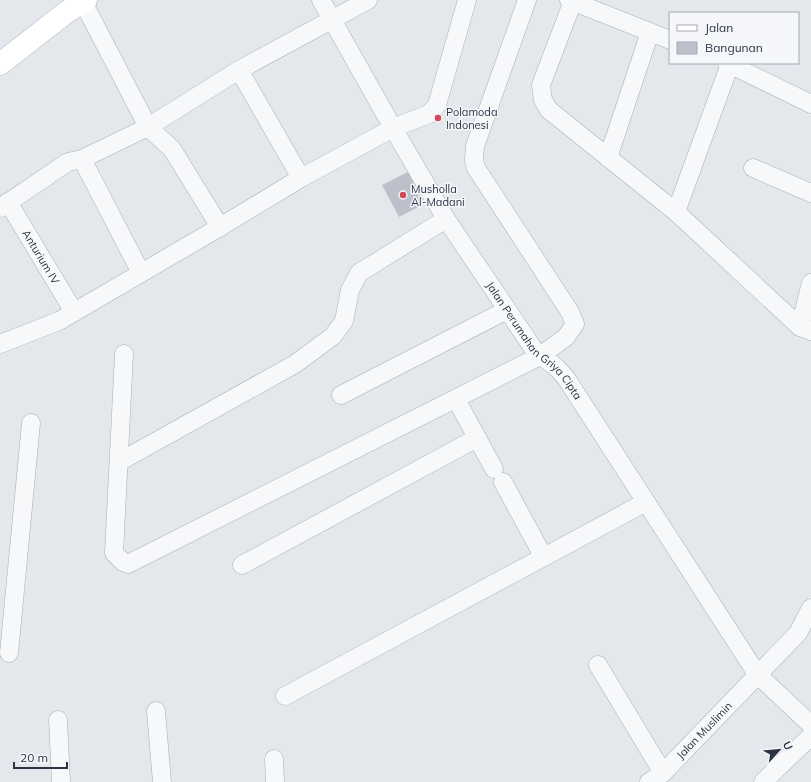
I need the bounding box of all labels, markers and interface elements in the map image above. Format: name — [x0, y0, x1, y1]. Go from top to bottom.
legend — [669, 12, 799, 64]
text: Jalan — [705, 20, 733, 35]
text: Bangunan — [705, 40, 763, 55]
place label: Polamoda Indonesi — [446, 105, 498, 132]
marker: Polamoda Indonesi — [433, 113, 443, 123]
place label: Musholla Al-Madani — [411, 182, 465, 209]
marker: Musholla Al-Madani — [398, 190, 408, 200]
street label: Anturium IV — [19, 227, 63, 287]
street label: Jalan Perumahan Griya Cipta — [483, 279, 585, 402]
street label: Jalan Muslimin — [673, 699, 735, 762]
north arrow — [759, 730, 799, 770]
text: U — [780, 739, 796, 752]
scale bar — [14, 744, 67, 770]
text: 20 m — [20, 750, 48, 765]

